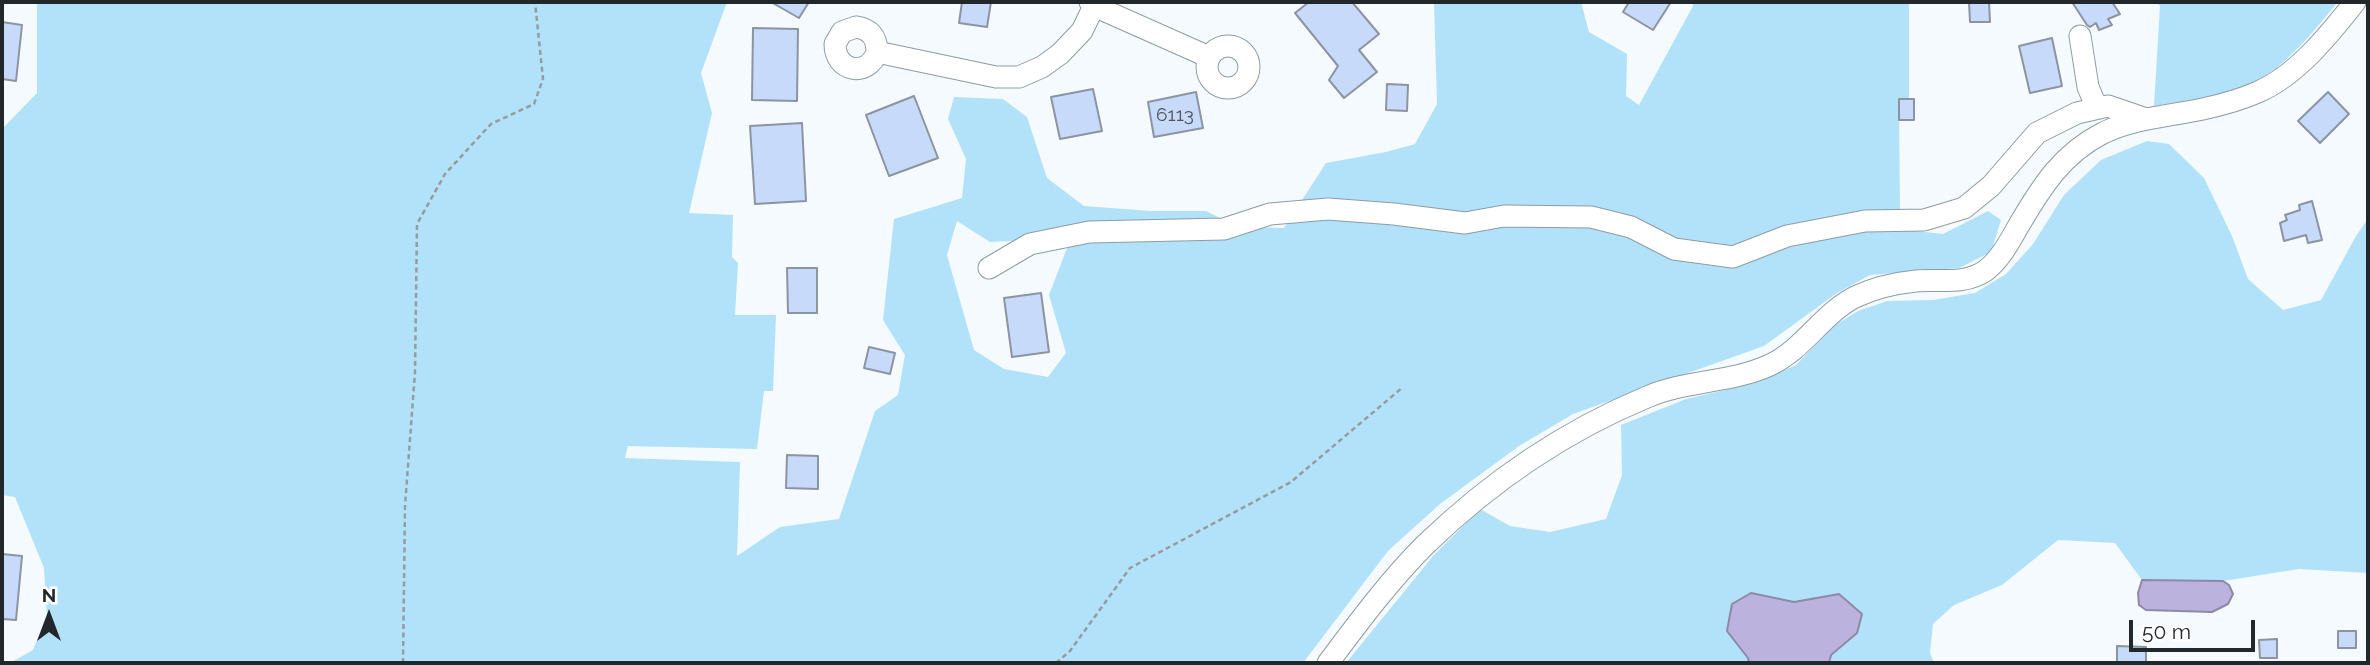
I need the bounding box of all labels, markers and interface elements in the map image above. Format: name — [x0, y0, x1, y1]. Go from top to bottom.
house number: 6113 — [1156, 104, 1194, 126]
north arrow — [14, 581, 84, 651]
text: N — [42, 584, 56, 606]
scale bar — [2132, 606, 2258, 650]
text: 50 m — [2142, 619, 2191, 644]

